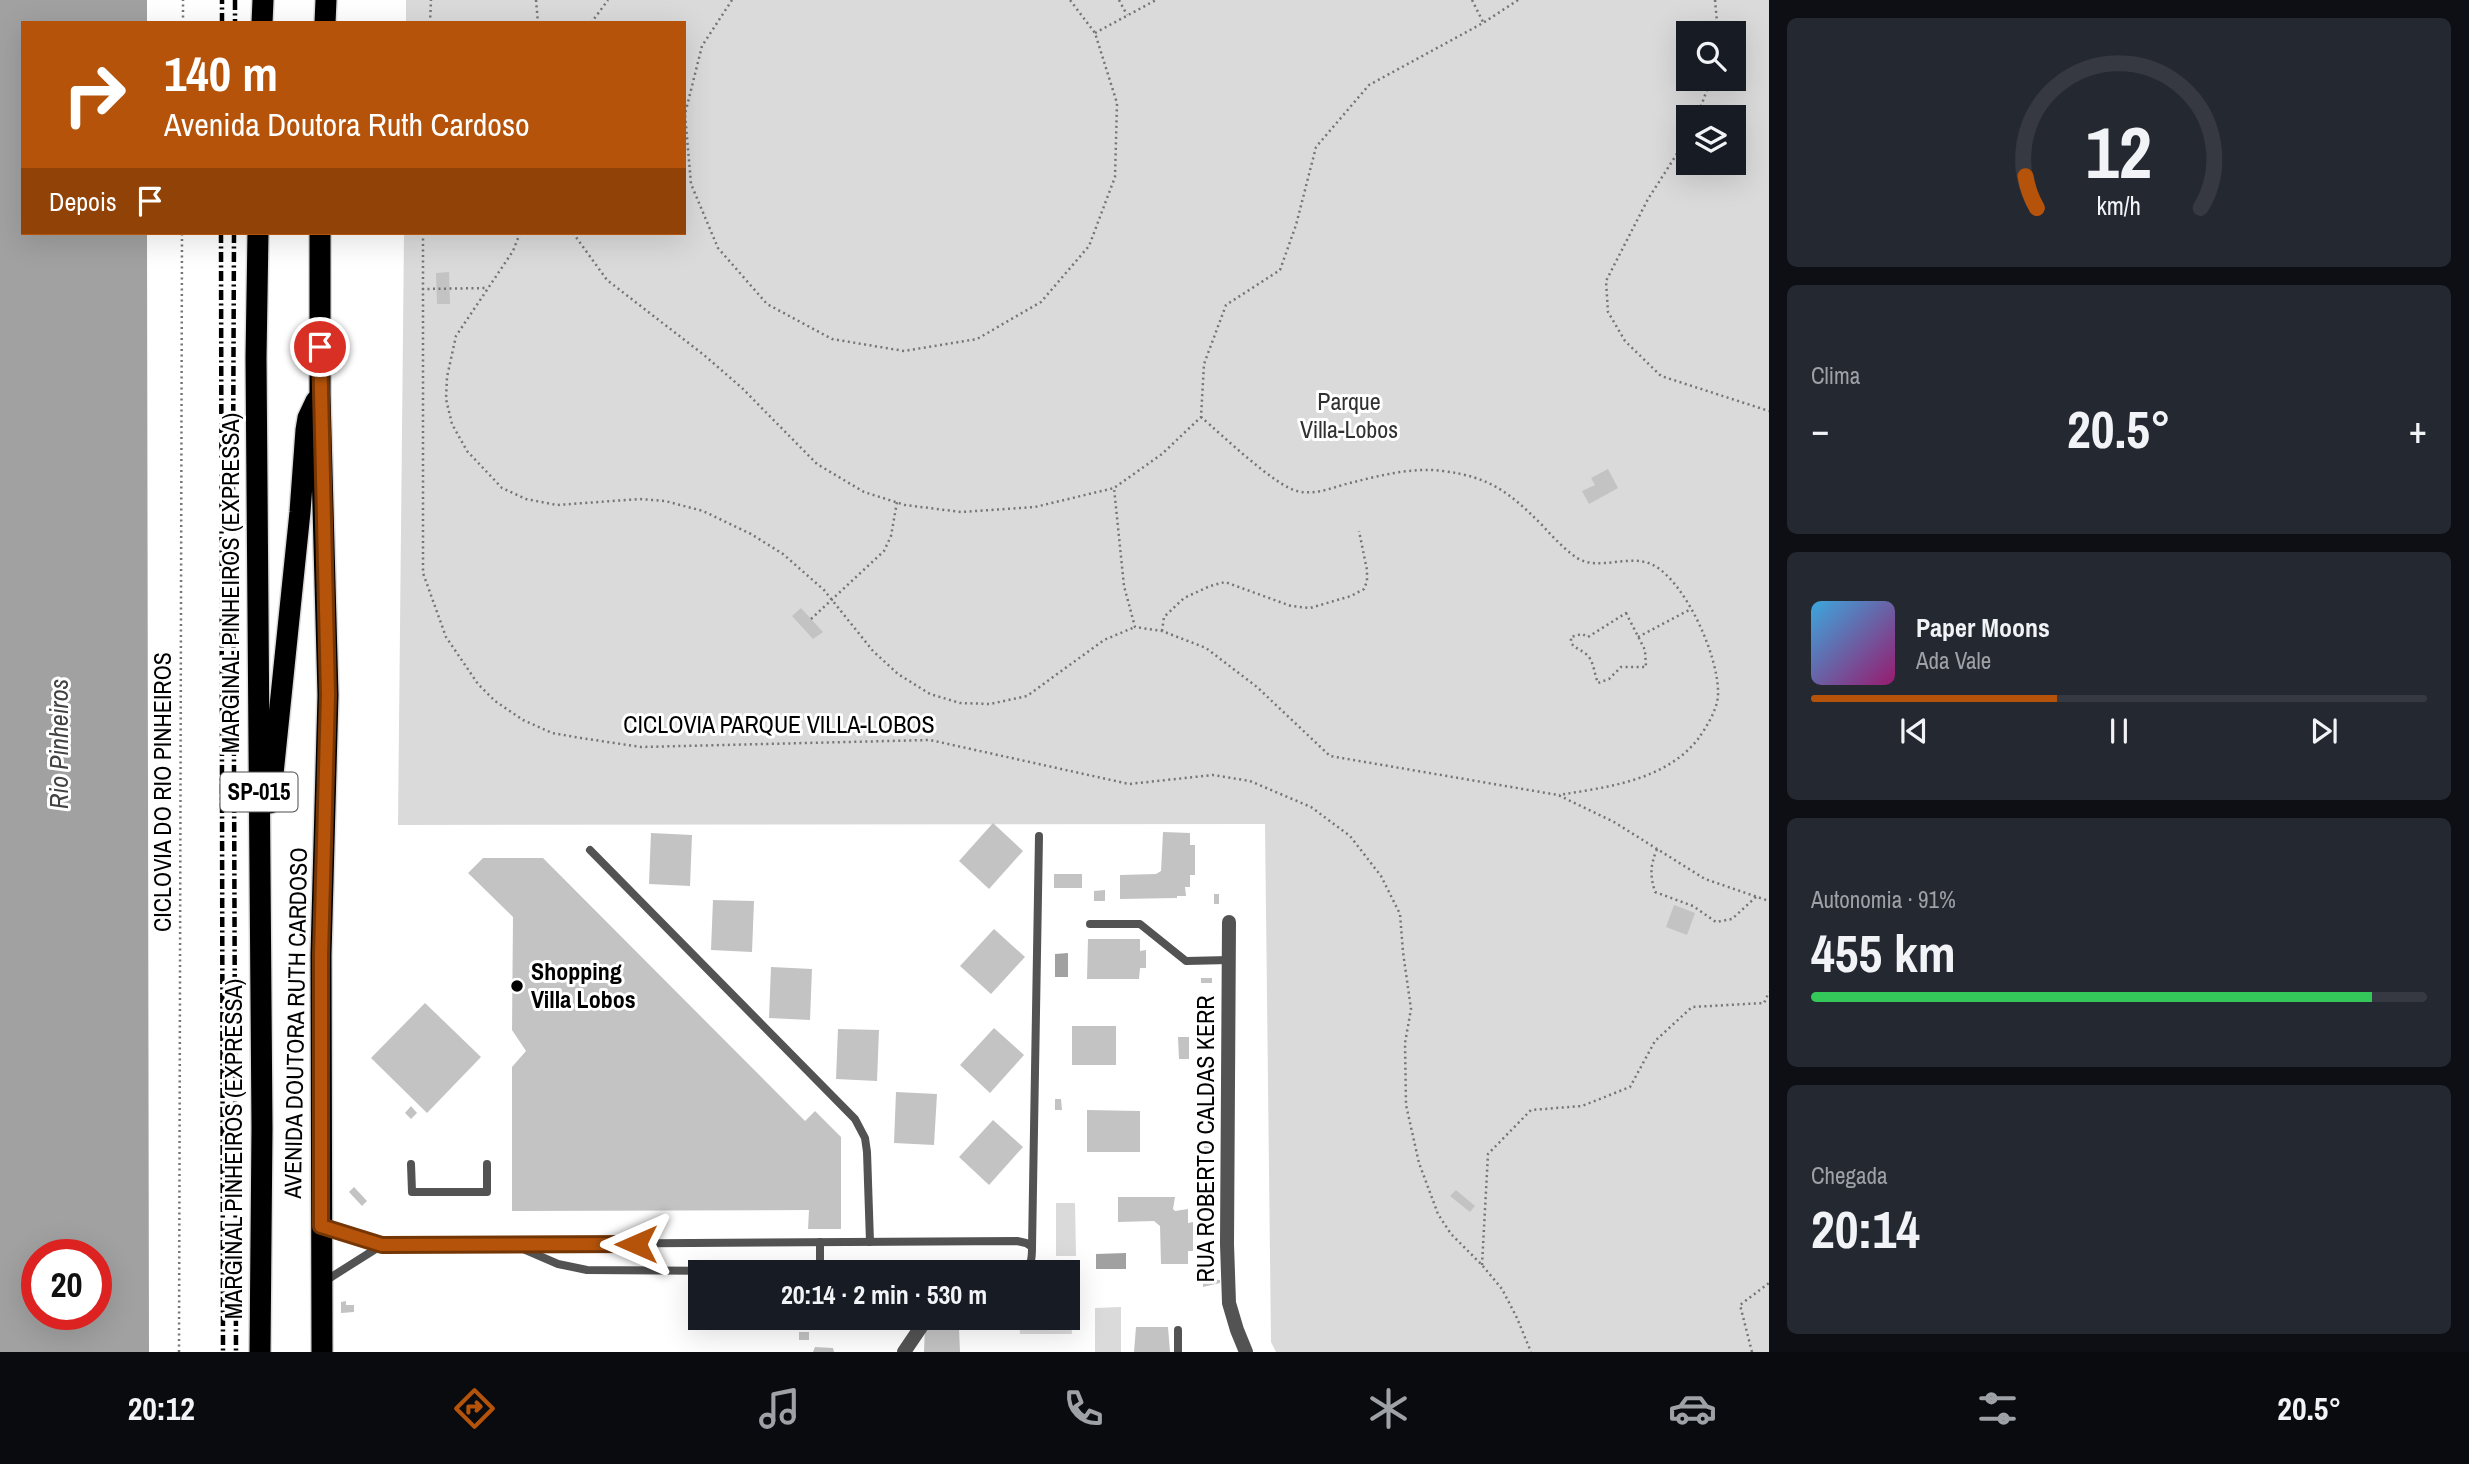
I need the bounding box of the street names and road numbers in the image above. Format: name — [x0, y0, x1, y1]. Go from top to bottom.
street label: MARGINAL PINHEIROS (EXPRESSA) — [214, 413, 246, 753]
street label: CICLOVIA DO RIO PINHEIROS — [146, 652, 178, 932]
street label: CICLOVIA PARQUE VILLA-LOBOS — [623, 708, 935, 740]
road number: SP-015 — [220, 772, 298, 812]
street label: AVENIDA DOUTORA RUTH CARDOSO — [276, 847, 314, 1200]
street label: MARGINAL PINHEIROS (EXPRESSA) — [217, 979, 249, 1319]
street label: RUA ROBERTO CALDAS KERR — [1189, 996, 1221, 1282]

